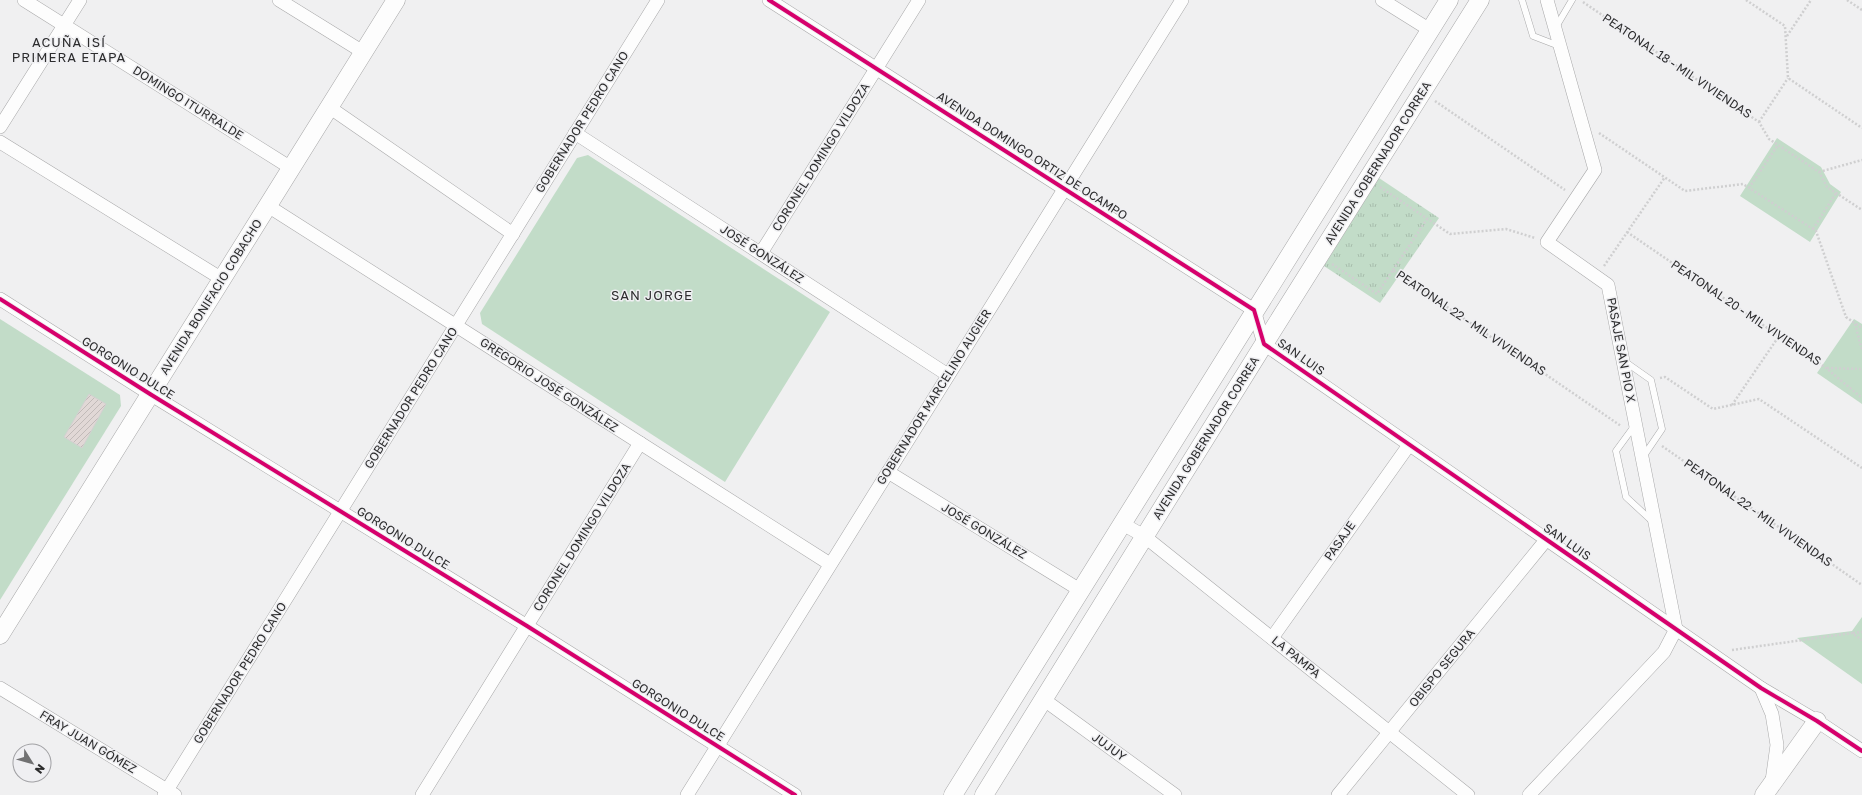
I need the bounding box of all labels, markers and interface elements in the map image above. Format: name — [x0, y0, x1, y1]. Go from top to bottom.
street label: PEATONAL 18 - MIL VIVIENDAS — [1600, 10, 1755, 121]
district label: ACUÑA ISÍ PRIMERA ETAPA — [12, 34, 126, 65]
street label: GOBERNADOR PEDRO CANO — [532, 48, 631, 195]
street label: DOMINGO ITURRALDE — [130, 62, 246, 143]
street label: AVENIDA GOBERNADOR CORREA — [1321, 78, 1434, 247]
street label: CORONEL DOMINGO VILDOZA — [769, 80, 873, 234]
street label: AVENIDA DOMINGO ORTIZ DE OCAMPO — [934, 88, 1130, 223]
street label: AVENIDA BONIFACIO COBACHO — [156, 216, 265, 377]
street label: JOSÉ GONZÁLEZ — [718, 221, 807, 286]
street label: PEATONAL 20 - MIL VIVIENDAS — [1668, 257, 1825, 369]
street label: PEATONAL 22 - MIL VIVIENDAS — [1393, 267, 1549, 379]
district label: SAN JORGE — [611, 287, 693, 303]
street label: PASAJE SAN PIO X — [1604, 296, 1639, 404]
street label: GOBERNADOR MARCELINO AUGIER — [873, 306, 994, 487]
street label: GOBERNADOR PEDRO CANO — [361, 324, 460, 471]
street label: GORGONIO DULCE — [79, 333, 177, 402]
street label: GREGORIO JOSÉ GONZÁLEZ — [477, 334, 621, 435]
street label: SAN LUIS — [1275, 335, 1328, 379]
street label: AVENIDA GOBERNADOR CORREA — [1149, 353, 1262, 522]
street label: PEATONAL 22 - MIL VIVIENDAS — [1681, 456, 1836, 570]
street label: CORONEL DOMINGO VILDOZA — [530, 460, 634, 614]
street label: JOSÉ GONZÁLEZ — [939, 499, 1030, 562]
street label: GORGONIO DULCE — [354, 503, 452, 572]
street label: PASAJE — [1321, 518, 1359, 563]
street label: SAN LUIS — [1541, 520, 1594, 564]
street label: GOBERNADOR PEDRO CANO — [190, 599, 289, 746]
street label: OBISPO SEGURA — [1405, 625, 1478, 710]
street label: LA PAMPA — [1269, 632, 1324, 681]
street label: GORGONIO DULCE — [629, 675, 727, 744]
street label: FRAY JUAN GÓMEZ — [37, 707, 139, 777]
street label: JUJUY — [1089, 729, 1130, 764]
north arrow — [12, 743, 52, 783]

